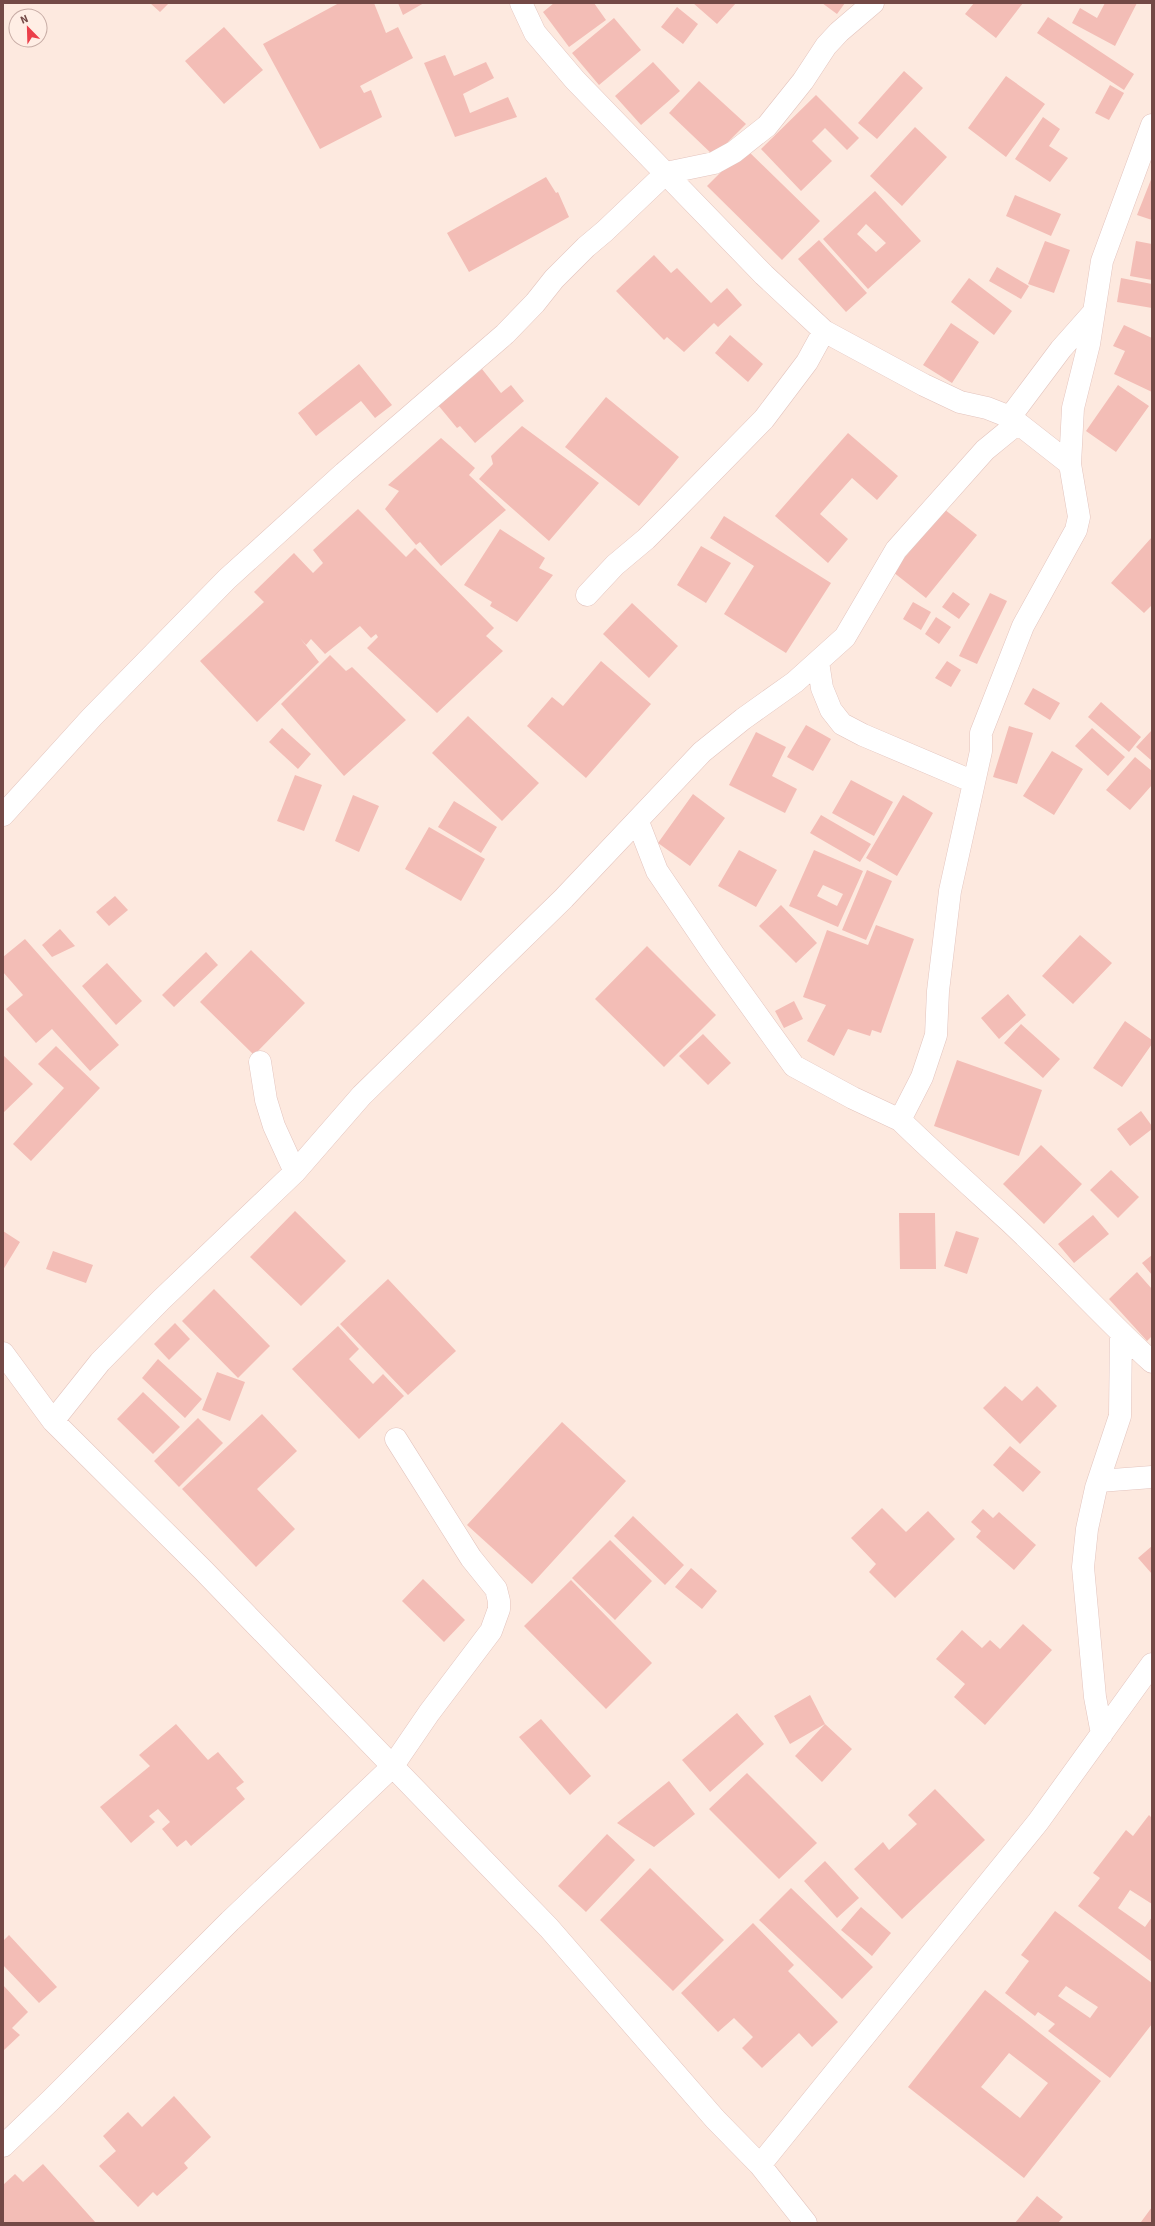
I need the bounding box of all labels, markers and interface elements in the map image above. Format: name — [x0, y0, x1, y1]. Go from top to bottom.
north arrow — [8, 8, 48, 48]
text: N — [18, 11, 31, 28]

